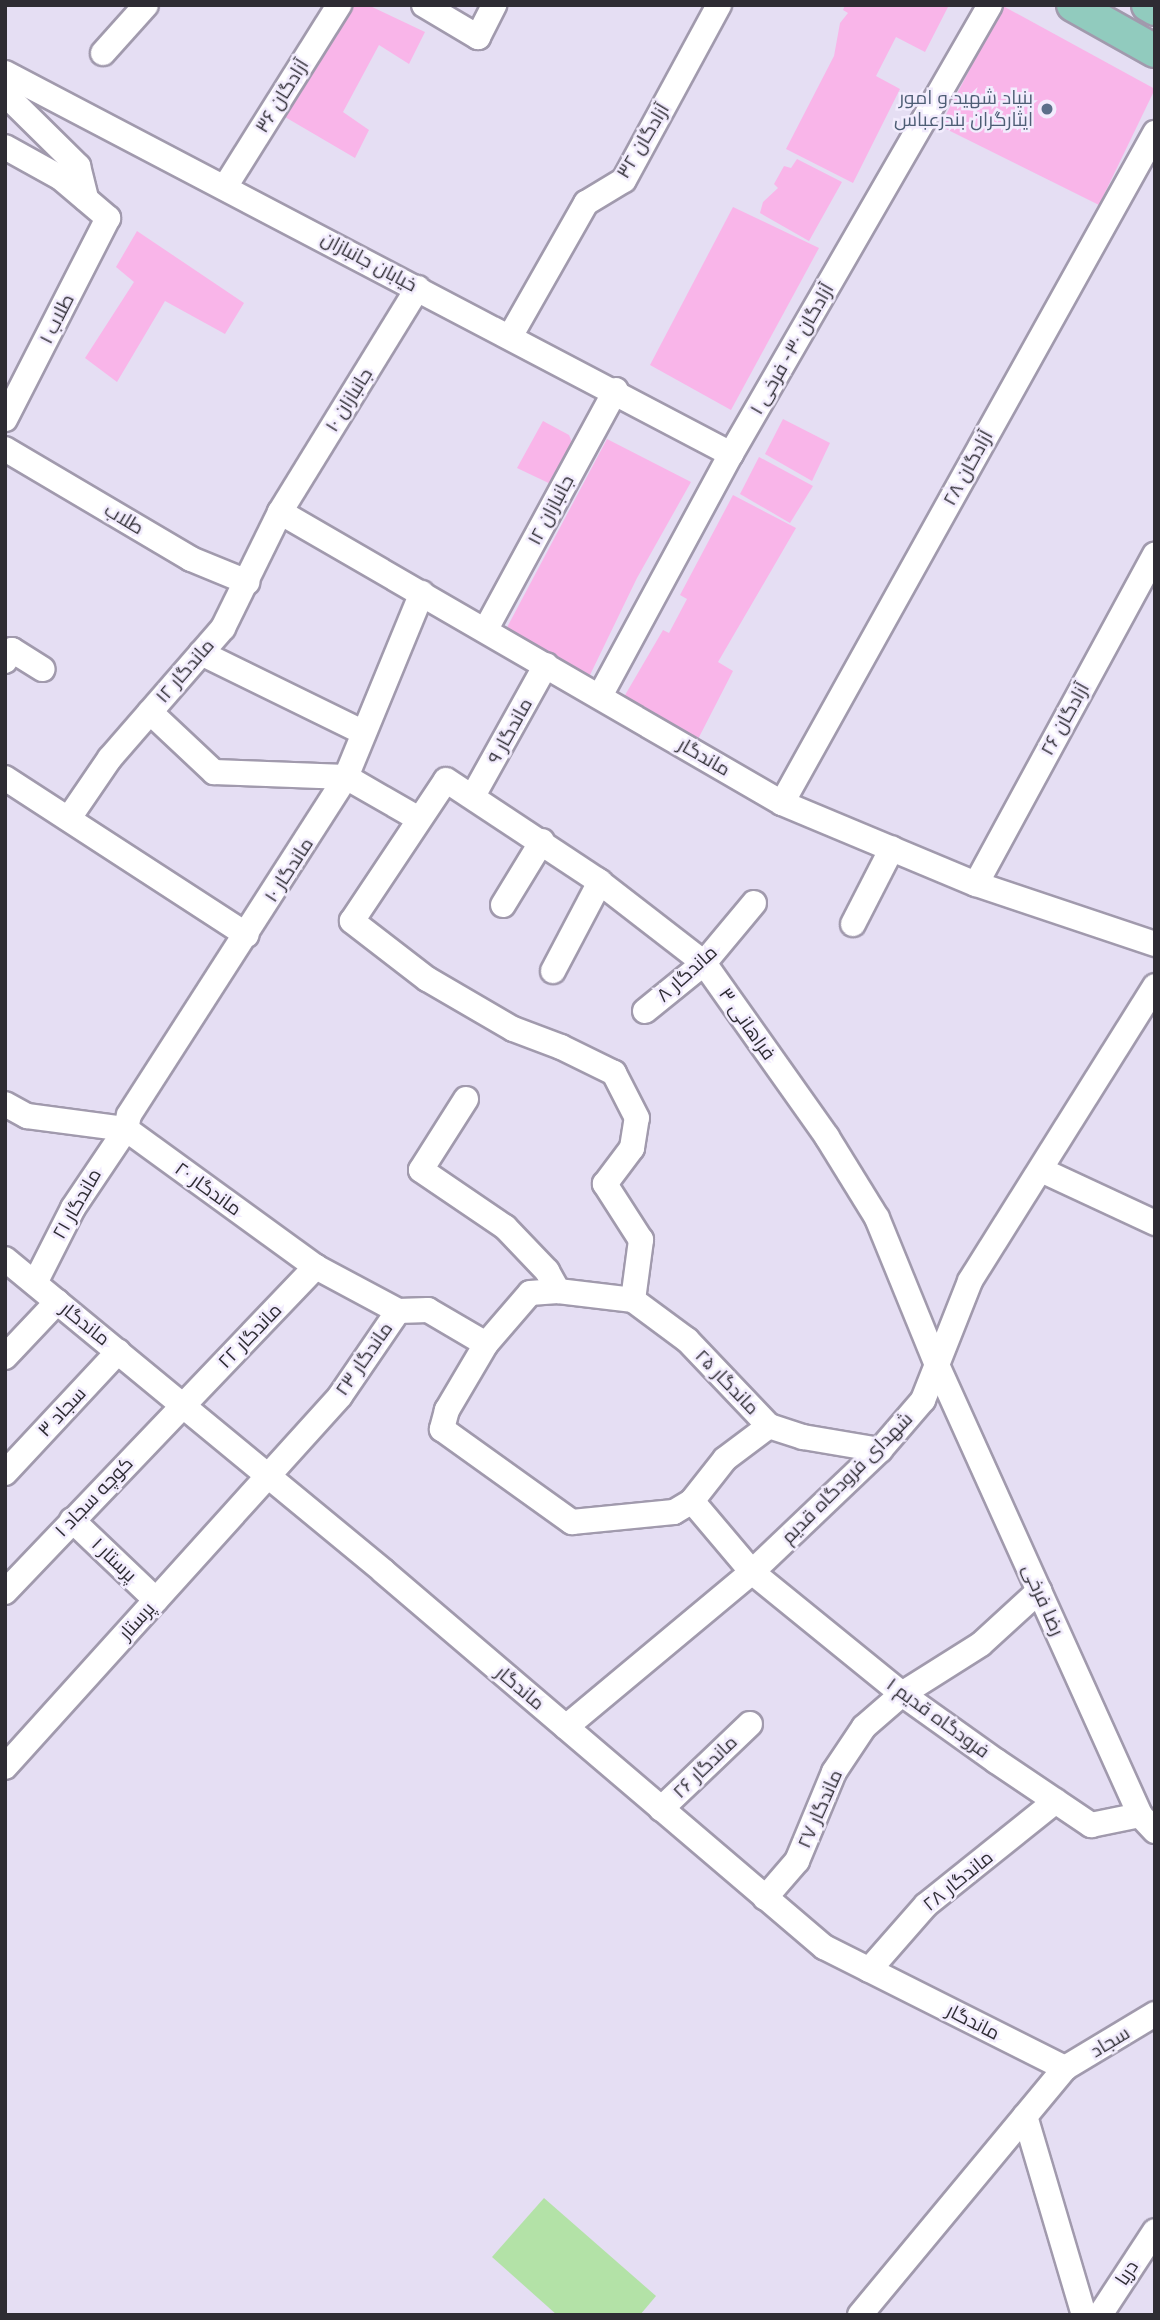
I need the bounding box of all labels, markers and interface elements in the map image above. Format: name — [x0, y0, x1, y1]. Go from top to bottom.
street label: آزادگان ۳۶ — [250, 55, 314, 137]
place label: بنیاد شهید و امور ایثارگران بندرعباس — [894, 87, 1033, 131]
street label: آزادگان ۳۲ — [612, 99, 674, 183]
marker: بنیاد شهید و امور ایثارگران بندرعباس — [1039, 101, 1055, 117]
street label: خیابان جانبازان — [317, 227, 421, 297]
street label: آزادگان ۳۰ - فرخی ۱ — [744, 278, 840, 420]
street label: طلاب ۱ — [35, 290, 79, 348]
street label: جانبازان ۱۰ — [321, 364, 377, 436]
street label: آزادگان ۲۸ — [938, 426, 998, 510]
street label: جانبازان ۱۲ — [523, 471, 579, 549]
street label: طلاب — [100, 498, 148, 540]
street label: ماندگار ۱۲ — [151, 634, 219, 708]
street label: آزادگان ۲۶ — [1036, 679, 1094, 759]
street label: ماندگار ۹ — [483, 694, 537, 768]
street label: ماندگار — [674, 733, 734, 781]
street label: ماندگار ۱۰ — [260, 834, 318, 906]
street label: ماندگار ۸ — [652, 941, 722, 1007]
street label: فراهانی ۳ — [714, 984, 780, 1064]
street label: ماندگار ۲۰ — [170, 1157, 246, 1221]
street label: ماندگار ۲۱ — [48, 1165, 106, 1243]
street label: ماندگار — [56, 1297, 114, 1351]
street label: ماندگار ۲۲ — [213, 1299, 287, 1373]
street label: ماندگار ۲۳ — [330, 1318, 398, 1400]
street label: ماندگار ۲۵ — [690, 1345, 764, 1419]
street label: سجاد ۳ — [33, 1382, 91, 1442]
street label: شهدای فرودگاه قدیم — [777, 1408, 917, 1548]
street label: کوچه سجاد ۱ — [50, 1452, 138, 1542]
street label: پرستار ۱ — [87, 1533, 141, 1587]
street label: رضا فرخی — [1017, 1561, 1069, 1639]
street label: پرستار — [114, 1598, 160, 1644]
street label: ماندگار — [491, 1661, 549, 1715]
street label: فرودگاه قدیم ۱ — [882, 1673, 994, 1763]
street label: ماندگار ۲۶ — [668, 1731, 742, 1803]
street label: ماندگار ۲۷ — [793, 1766, 847, 1852]
street label: ماندگار ۲۸ — [918, 1846, 998, 1916]
street label: ماندگار — [943, 1999, 1003, 2045]
street label: سجاد — [1086, 2021, 1134, 2063]
street label: دریا — [1111, 2256, 1143, 2290]

